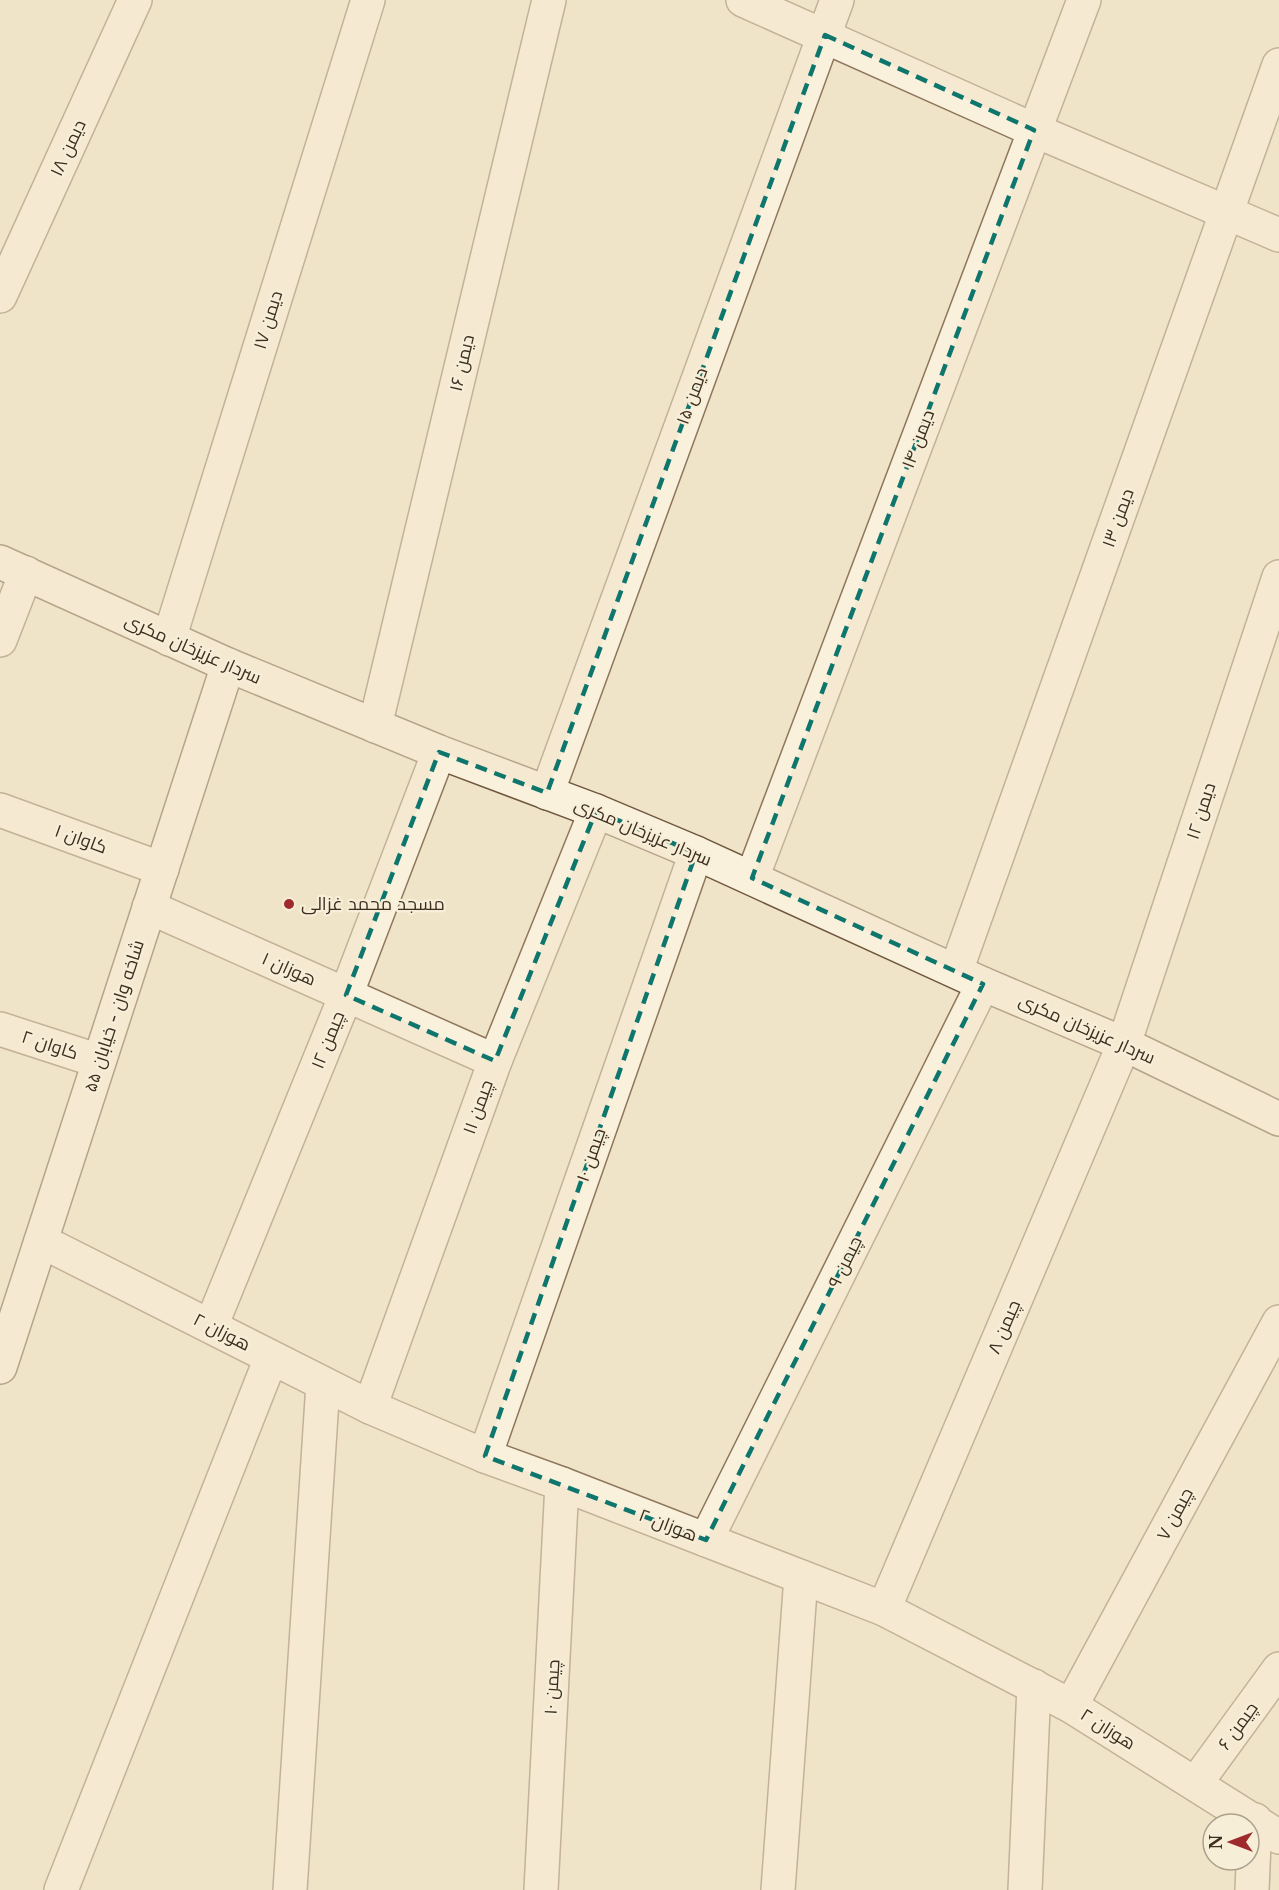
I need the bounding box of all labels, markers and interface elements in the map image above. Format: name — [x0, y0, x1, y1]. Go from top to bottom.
street label: دیمن ۱۸ — [45, 116, 91, 180]
street label: دیمن ۱۷ — [249, 288, 287, 352]
street label: دیمن ۱۶ — [445, 332, 479, 394]
street label: دیمن ۱۵ — [672, 365, 712, 427]
street label: دیمن ۱۴ — [897, 407, 939, 471]
street label: دیمن ۱۳ — [1097, 486, 1139, 550]
street label: سردار عزیزخان مکری — [121, 609, 265, 689]
street label: دیمن ۱۲ — [1182, 780, 1220, 842]
street label: سردار عزیزخان مکری — [571, 793, 715, 871]
street label: کاوان ۱ — [52, 819, 110, 859]
place label: مسجد محمد غزالی — [301, 893, 445, 915]
marker: مسجد محمد غزالی — [282, 897, 296, 911]
street label: شاخه وان - خیابان ۵۵ — [79, 937, 149, 1095]
street label: هوزان ۱ — [258, 947, 320, 991]
street label: سردار عزیزخان مکری — [1015, 989, 1159, 1069]
street label: چیمن ۱۲ — [307, 1008, 350, 1072]
street label: کاوان ۲ — [19, 1026, 81, 1064]
street label: چیمن ۱۱ — [458, 1077, 499, 1138]
street label: چیمن ۱۰ — [572, 1125, 611, 1185]
street label: چیمن ۹ — [823, 1233, 868, 1292]
street label: چیمن ۸ — [983, 1297, 1026, 1358]
street label: هوزان ۲ — [190, 1308, 254, 1356]
street label: چیمن ۷ — [1152, 1484, 1199, 1545]
street label: هوزان ۲ — [636, 1504, 700, 1546]
street label: چیمن ۱۰ — [540, 1659, 565, 1715]
street label: چیمن ۶ — [1213, 1698, 1264, 1755]
street label: هوزان ۲ — [1076, 1704, 1140, 1754]
north arrow — [1201, 1812, 1261, 1872]
text: N — [1206, 1834, 1226, 1850]

